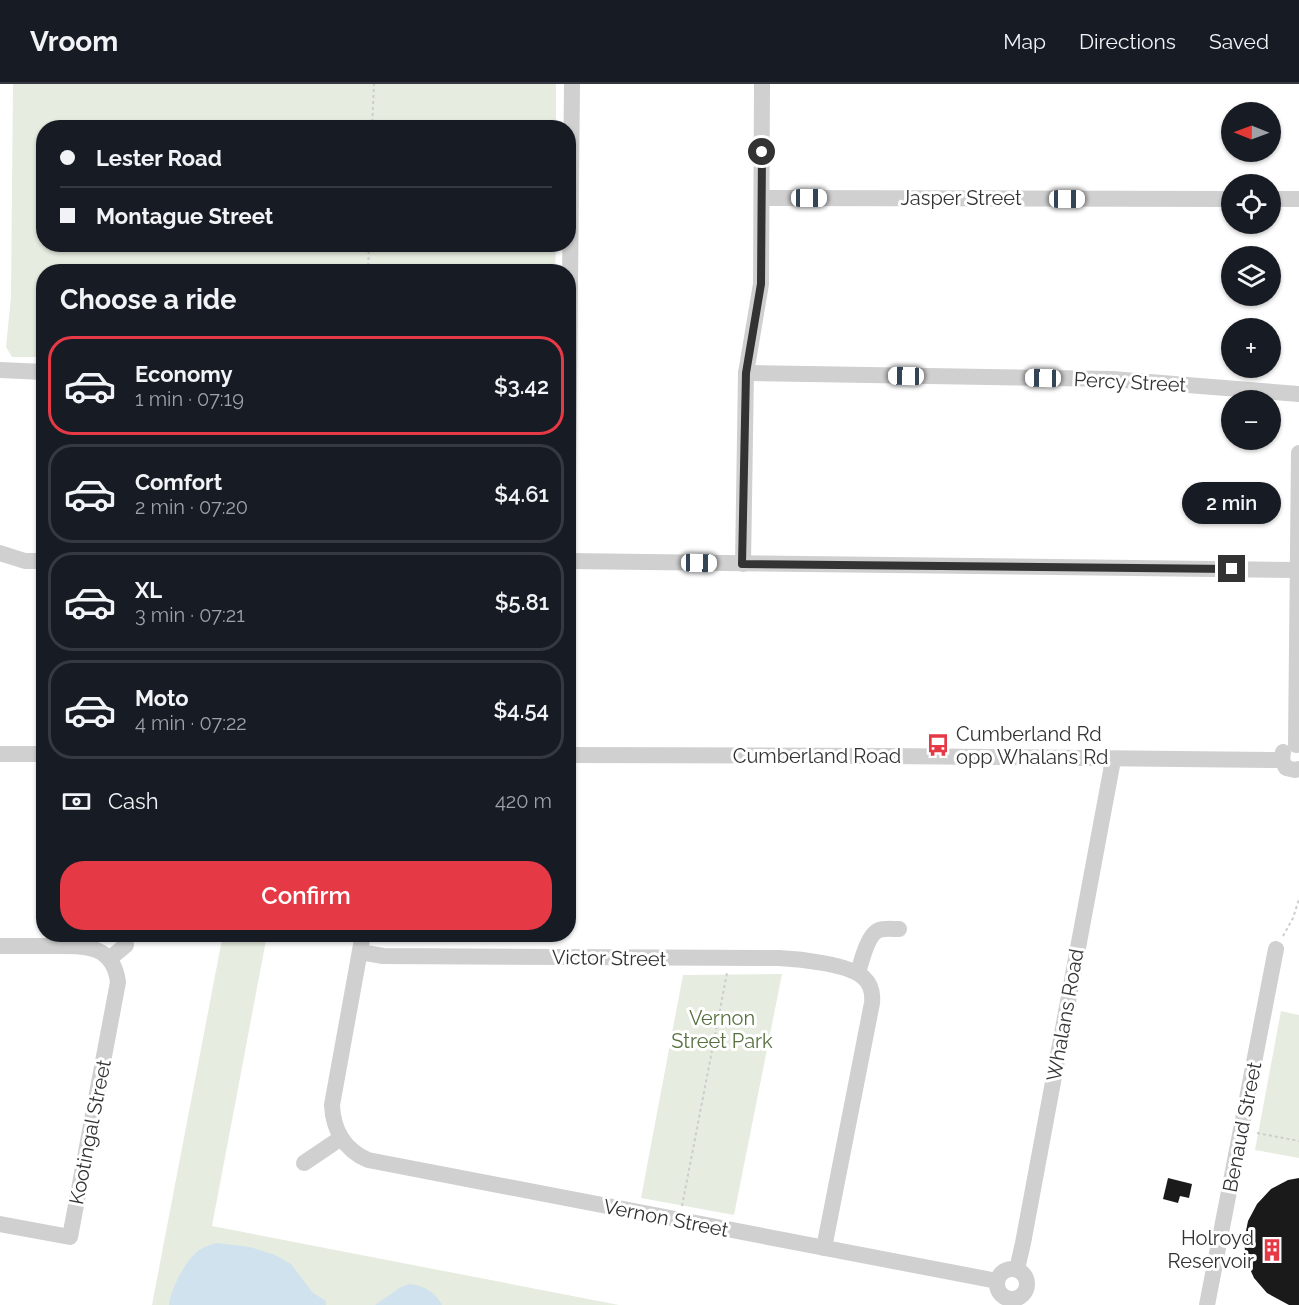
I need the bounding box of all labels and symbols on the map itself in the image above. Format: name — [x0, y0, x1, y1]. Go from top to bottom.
north arrow — [1221, 102, 1281, 162]
route start — [748, 138, 775, 165]
street label: Jasper Street — [900, 186, 1022, 210]
car — [791, 189, 827, 207]
car — [1049, 190, 1085, 208]
car — [888, 367, 924, 385]
street label: Percy Street — [1073, 367, 1187, 397]
car — [1025, 369, 1061, 387]
callout: 2 min — [1182, 482, 1282, 524]
car — [681, 554, 717, 572]
route end — [1218, 555, 1245, 582]
place label: Cumberland Rd opp Whalans Rd — [956, 722, 1108, 769]
bus stop icon: Cumberland Rd opp Whalans Rd — [925, 732, 951, 758]
street label: Cumberland Road — [733, 744, 901, 768]
street label: Victor Street — [552, 945, 667, 971]
street label: Whalans Road — [1042, 947, 1088, 1083]
park label: Vernon Street Park — [671, 1006, 773, 1053]
street label: Kootingal Street — [64, 1057, 116, 1207]
street label: Benaud Street — [1218, 1059, 1266, 1194]
street label: Vernon Street — [601, 1194, 731, 1242]
place label: Holroyd Reservoir — [1168, 1226, 1254, 1273]
building icon: Holroyd Reservoir — [1259, 1237, 1285, 1263]

